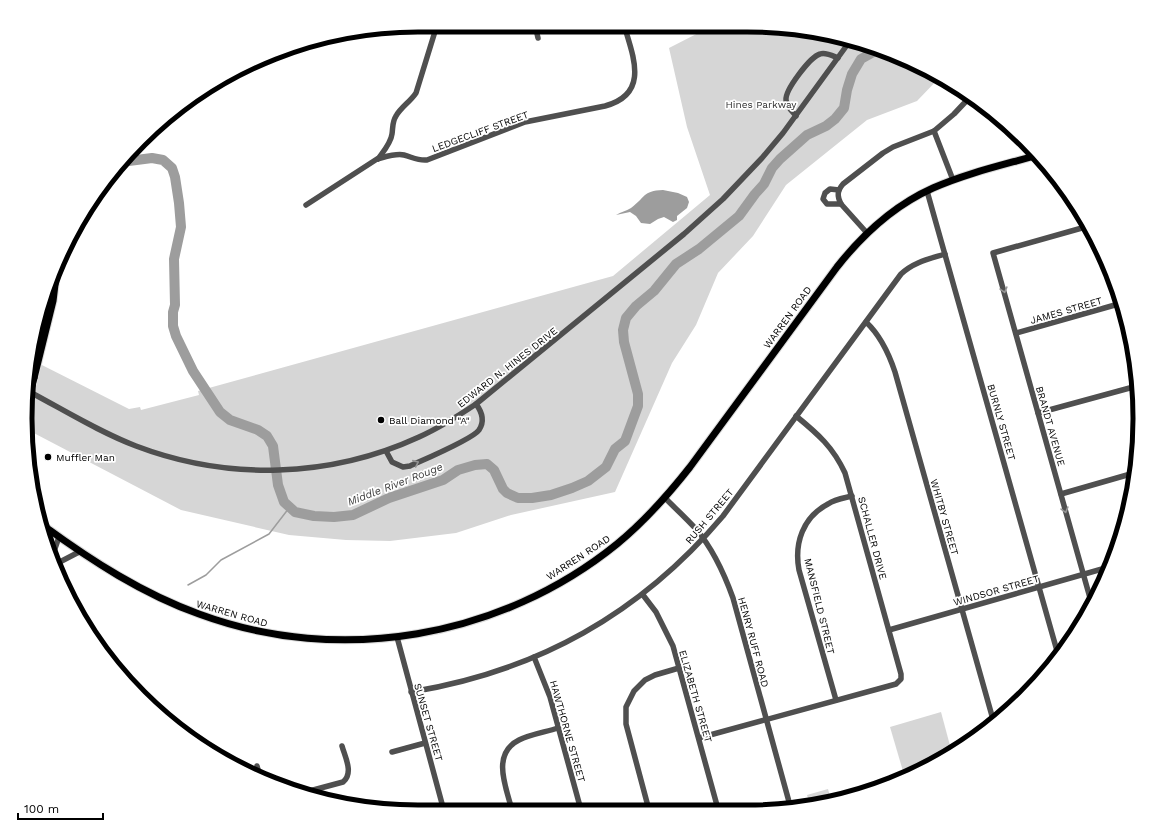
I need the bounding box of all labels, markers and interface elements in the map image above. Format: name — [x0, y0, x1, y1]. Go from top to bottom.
park label: Hines Parkway — [726, 99, 797, 110]
street label: LEDGECLIFF STREET — [430, 109, 530, 154]
street label: WARREN ROAD — [761, 284, 814, 350]
one-way arrow — [999, 287, 1007, 294]
street label: JAMES STREET — [1029, 295, 1103, 326]
street label: EDWARD N. HINES DRIVE — [455, 325, 559, 410]
street label: BURNLY STREET — [985, 383, 1018, 462]
street label: BRANDT AVENUE — [1034, 385, 1067, 467]
marker: Ball Diamond "A" — [376, 415, 386, 425]
place label: Ball Diamond "A" — [389, 415, 470, 426]
marker: Muffler Man — [43, 452, 53, 462]
place label: Muffler Man — [56, 452, 115, 463]
water label: Middle River Rouge — [346, 460, 445, 509]
one-way arrow — [412, 460, 419, 468]
street label: WHITBY STREET — [928, 478, 961, 556]
street label: RUSH STREET — [683, 487, 736, 546]
street label: SCHALLER DRIVE — [856, 496, 889, 581]
one-way arrow — [1061, 506, 1069, 513]
street label: WARREN ROAD — [544, 533, 612, 582]
street label: MANSFIELD STREET — [802, 557, 837, 655]
street label: WINDSOR STREET — [952, 573, 1040, 608]
street label: HENRY RUFF ROAD — [736, 596, 771, 688]
street label: WARREN ROAD — [195, 598, 269, 629]
street label: ELIZABETH STREET — [677, 649, 714, 744]
street label: HAWTHORNE STREET — [548, 679, 587, 783]
street label: SUNSET STREET — [412, 682, 445, 762]
scale bar — [18, 795, 103, 821]
text: 100 m — [24, 802, 59, 816]

